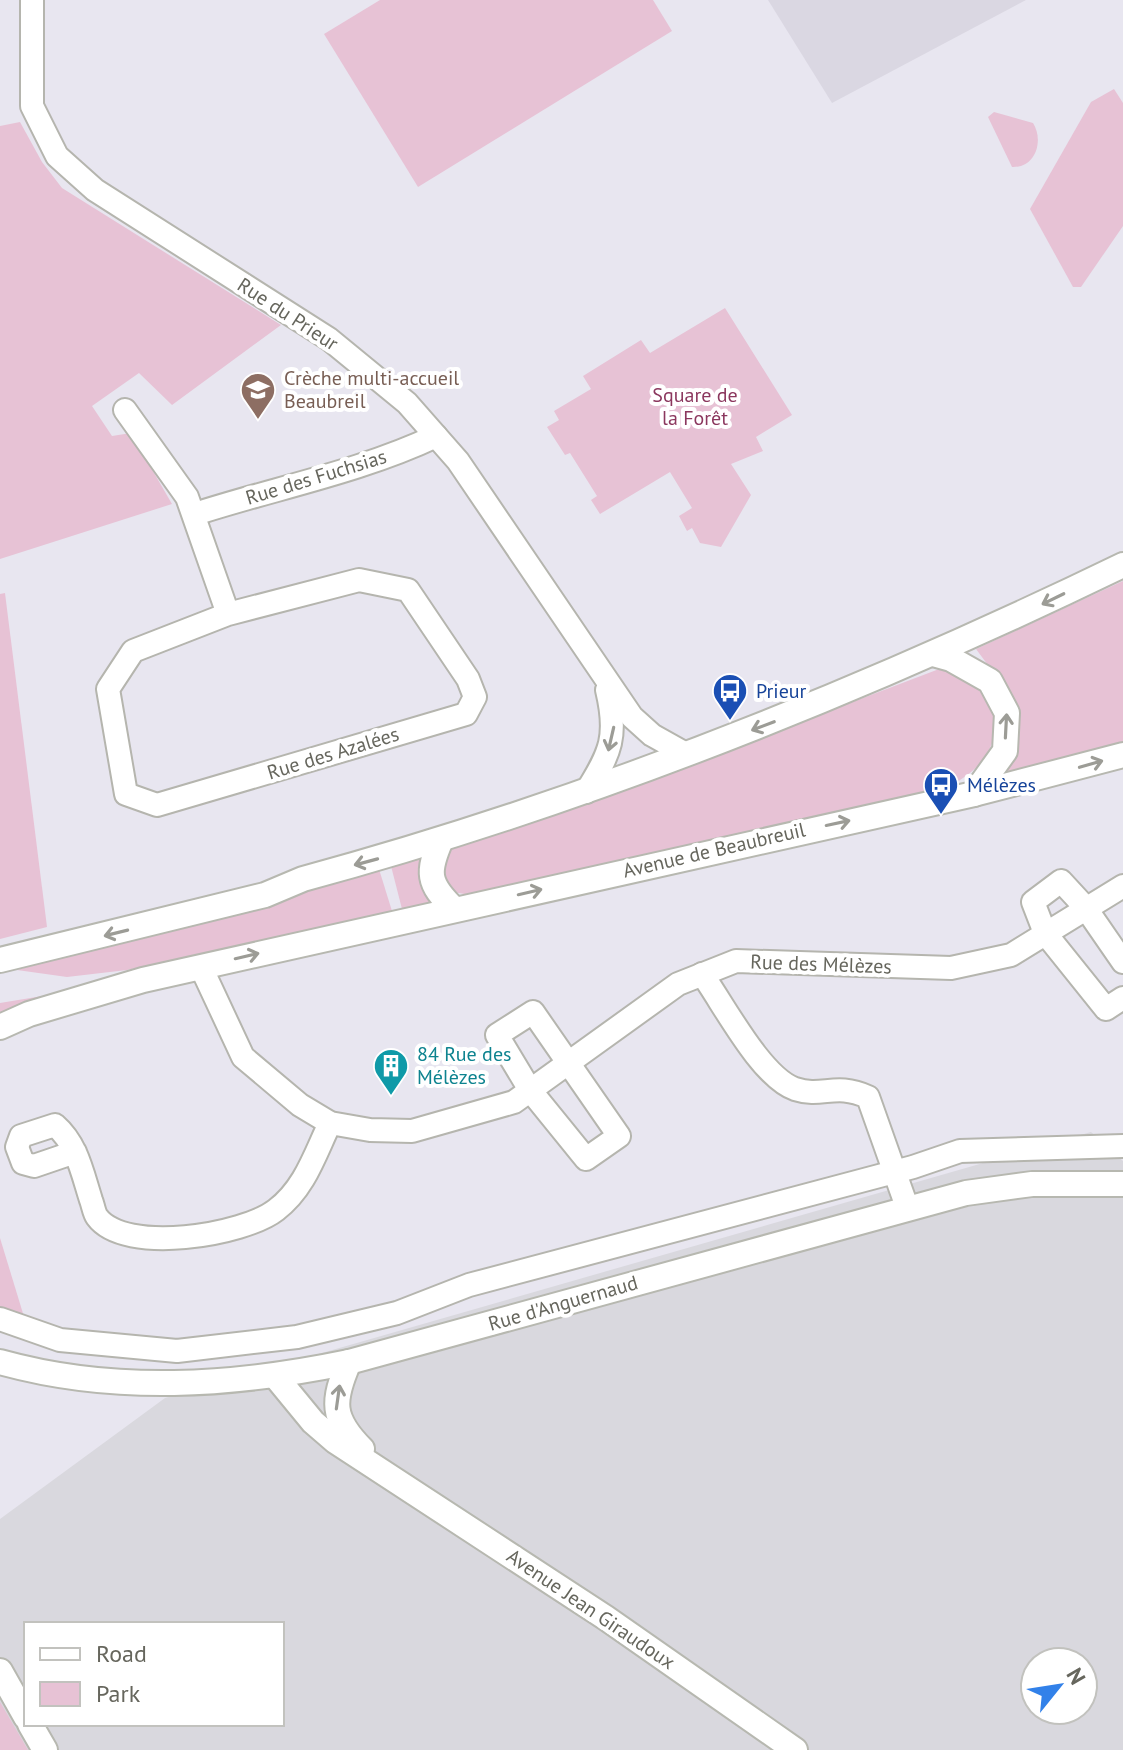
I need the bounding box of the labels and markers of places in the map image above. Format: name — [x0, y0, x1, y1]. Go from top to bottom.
place label: Crèche multi-accueil Beaubreil — [284, 365, 459, 414]
school or university icon: Crèche multi-accueil Beaubreil — [239, 371, 277, 421]
bus stop icon: Prieur — [711, 672, 749, 722]
place label: Prieur — [756, 678, 807, 704]
bus stop icon: Mélèzes — [922, 766, 960, 816]
place label: Mélèzes — [967, 772, 1036, 798]
place label: 84 Rue des Mélèzes — [417, 1041, 511, 1090]
building icon: 84 Rue des Mélèzes — [372, 1047, 410, 1097]

